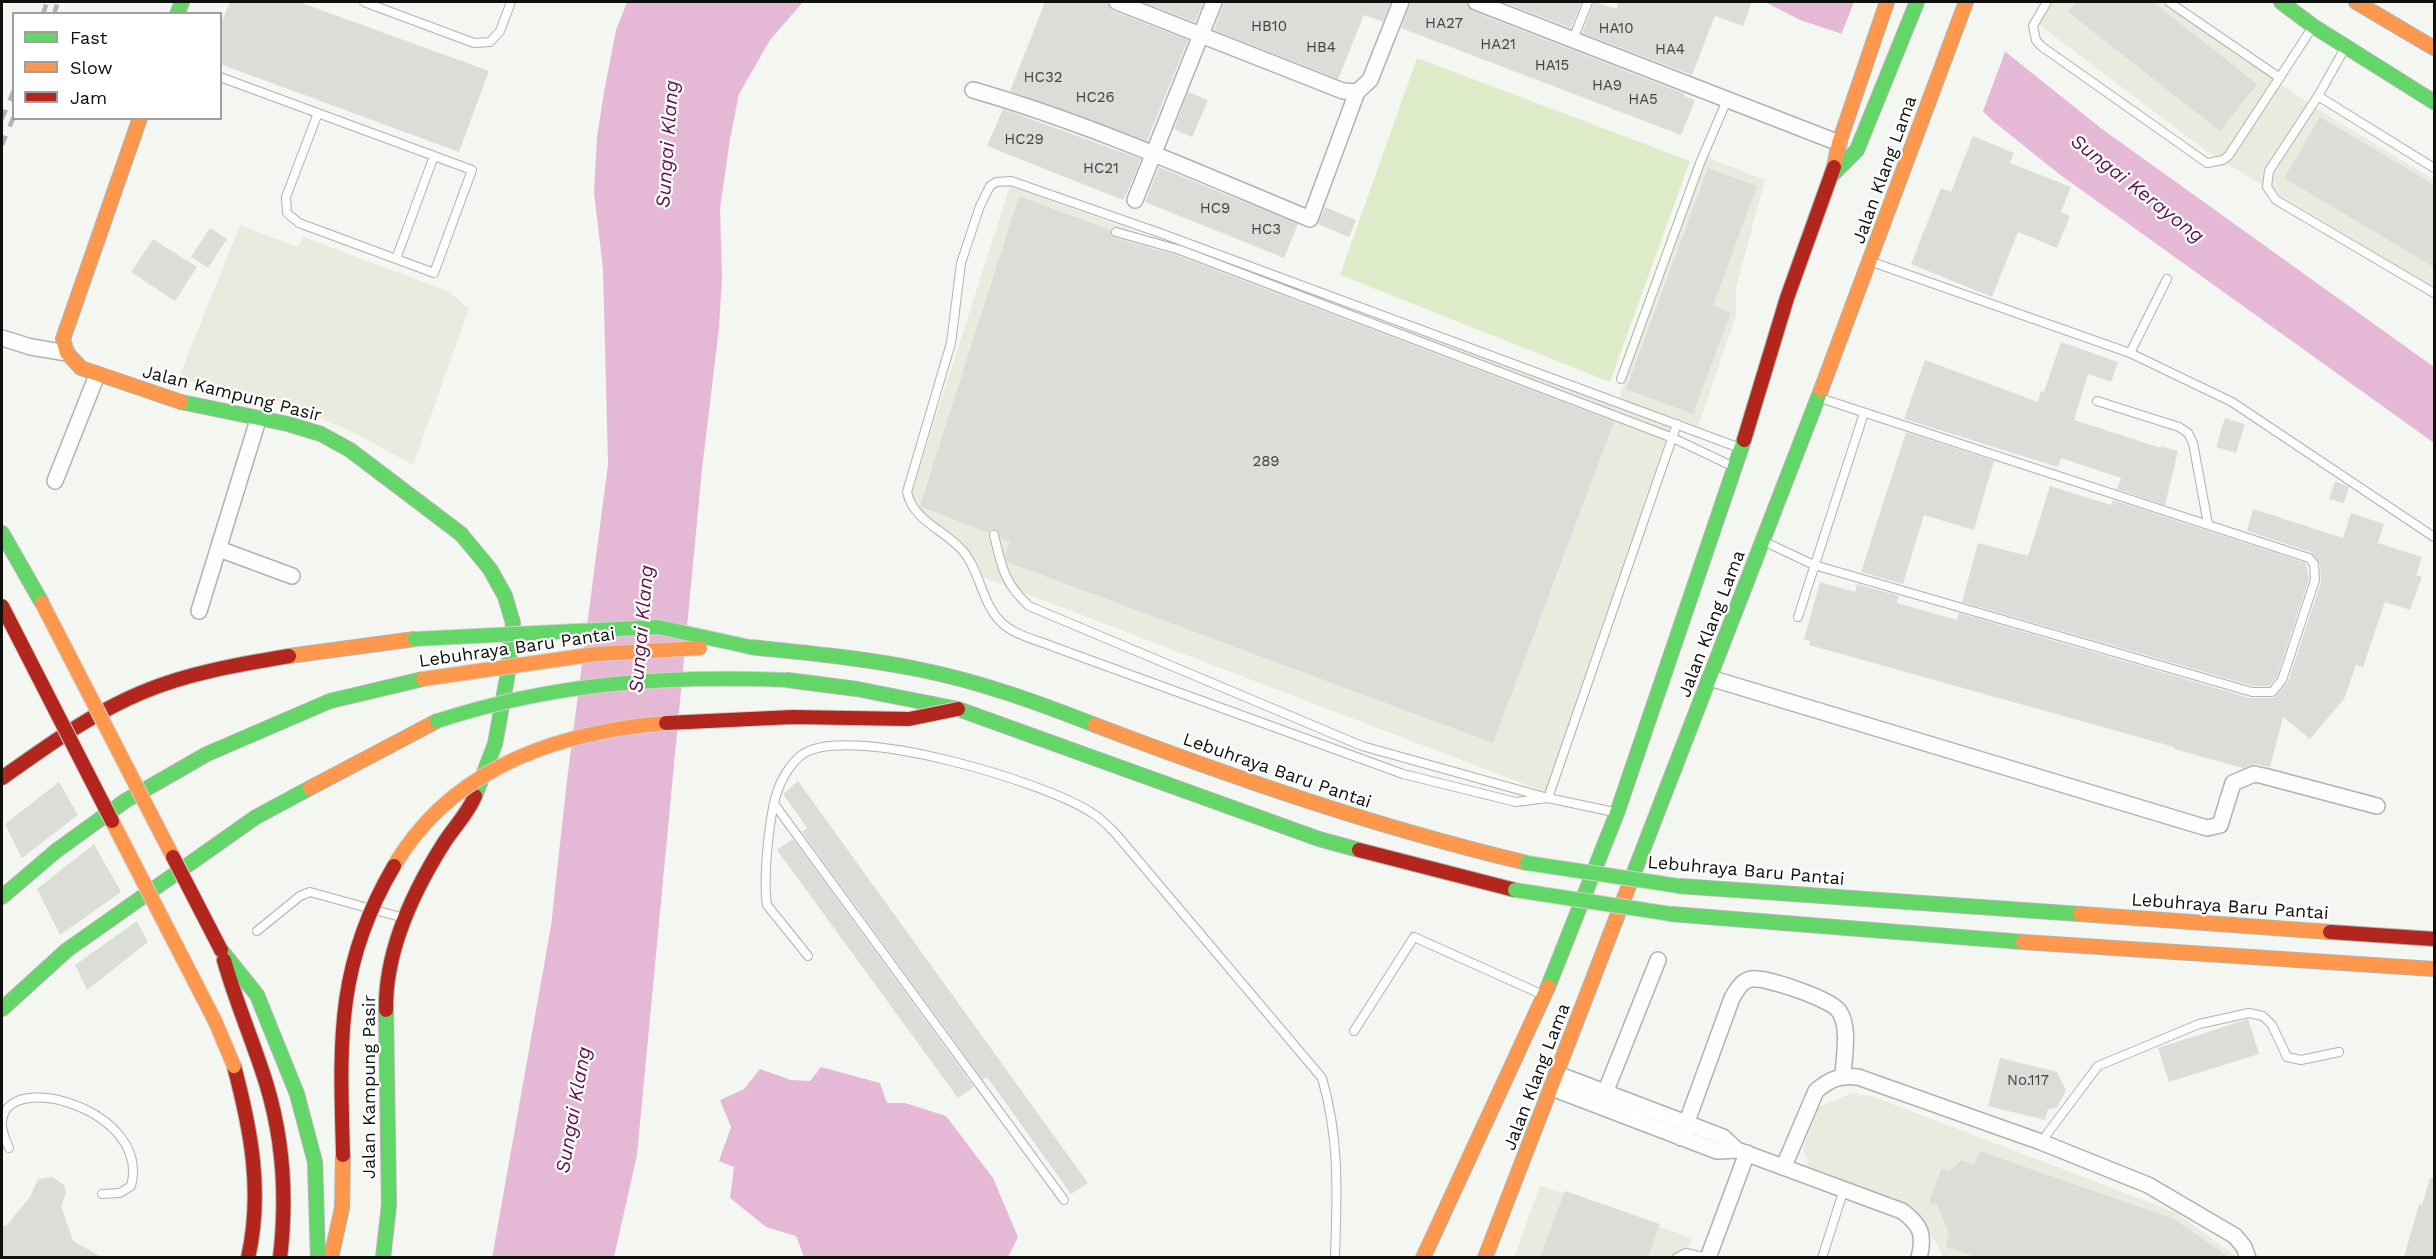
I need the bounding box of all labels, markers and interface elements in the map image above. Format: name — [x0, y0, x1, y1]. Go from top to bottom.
legend — [12, 12, 222, 120]
house number: HA27 — [1425, 15, 1463, 33]
house number: HB10 — [1251, 18, 1287, 36]
house number: HA10 — [1598, 20, 1634, 38]
text: Fast — [70, 27, 107, 48]
house number: HA21 — [1480, 36, 1516, 54]
house number: HB4 — [1306, 39, 1336, 57]
house number: HA4 — [1655, 41, 1685, 59]
text: Slow — [70, 57, 113, 78]
house number: HA15 — [1535, 57, 1569, 75]
house number: HC32 — [1024, 69, 1062, 87]
house number: HA9 — [1592, 77, 1622, 95]
water label: Sungai Klang — [652, 79, 684, 209]
text: Jam — [70, 87, 107, 108]
house number: HC26 — [1075, 89, 1115, 107]
house number: HA5 — [1628, 91, 1658, 109]
street label: Jalan Klang Lama — [1848, 93, 1922, 247]
water label: Sungai Kerayong — [2065, 129, 2209, 249]
house number: HC29 — [1004, 131, 1044, 149]
house number: HC21 — [1083, 160, 1119, 178]
house number: HC9 — [1200, 200, 1230, 218]
house number: HC3 — [1251, 221, 1281, 239]
street label: Jalan Kampung Pasir — [140, 361, 324, 427]
house number: 289 — [1252, 453, 1280, 471]
street label: Jalan Klang Lama — [1674, 547, 1750, 701]
water label: Sungai Klang — [624, 564, 660, 694]
street label: Lebuhraya Baru Pantai — [418, 624, 616, 672]
street label: Lebuhraya Baru Pantai — [1180, 729, 1374, 813]
street label: Lebuhraya Baru Pantai — [1647, 852, 1845, 890]
street label: Lebuhraya Baru Pantai — [2131, 889, 2329, 925]
street label: Jalan Kampung Pasir — [359, 995, 381, 1179]
street label: Jalan Klang Lama — [1499, 1000, 1575, 1154]
water label: Sungai Klang — [551, 1045, 597, 1175]
house number: No.117 — [2007, 1072, 2049, 1090]

